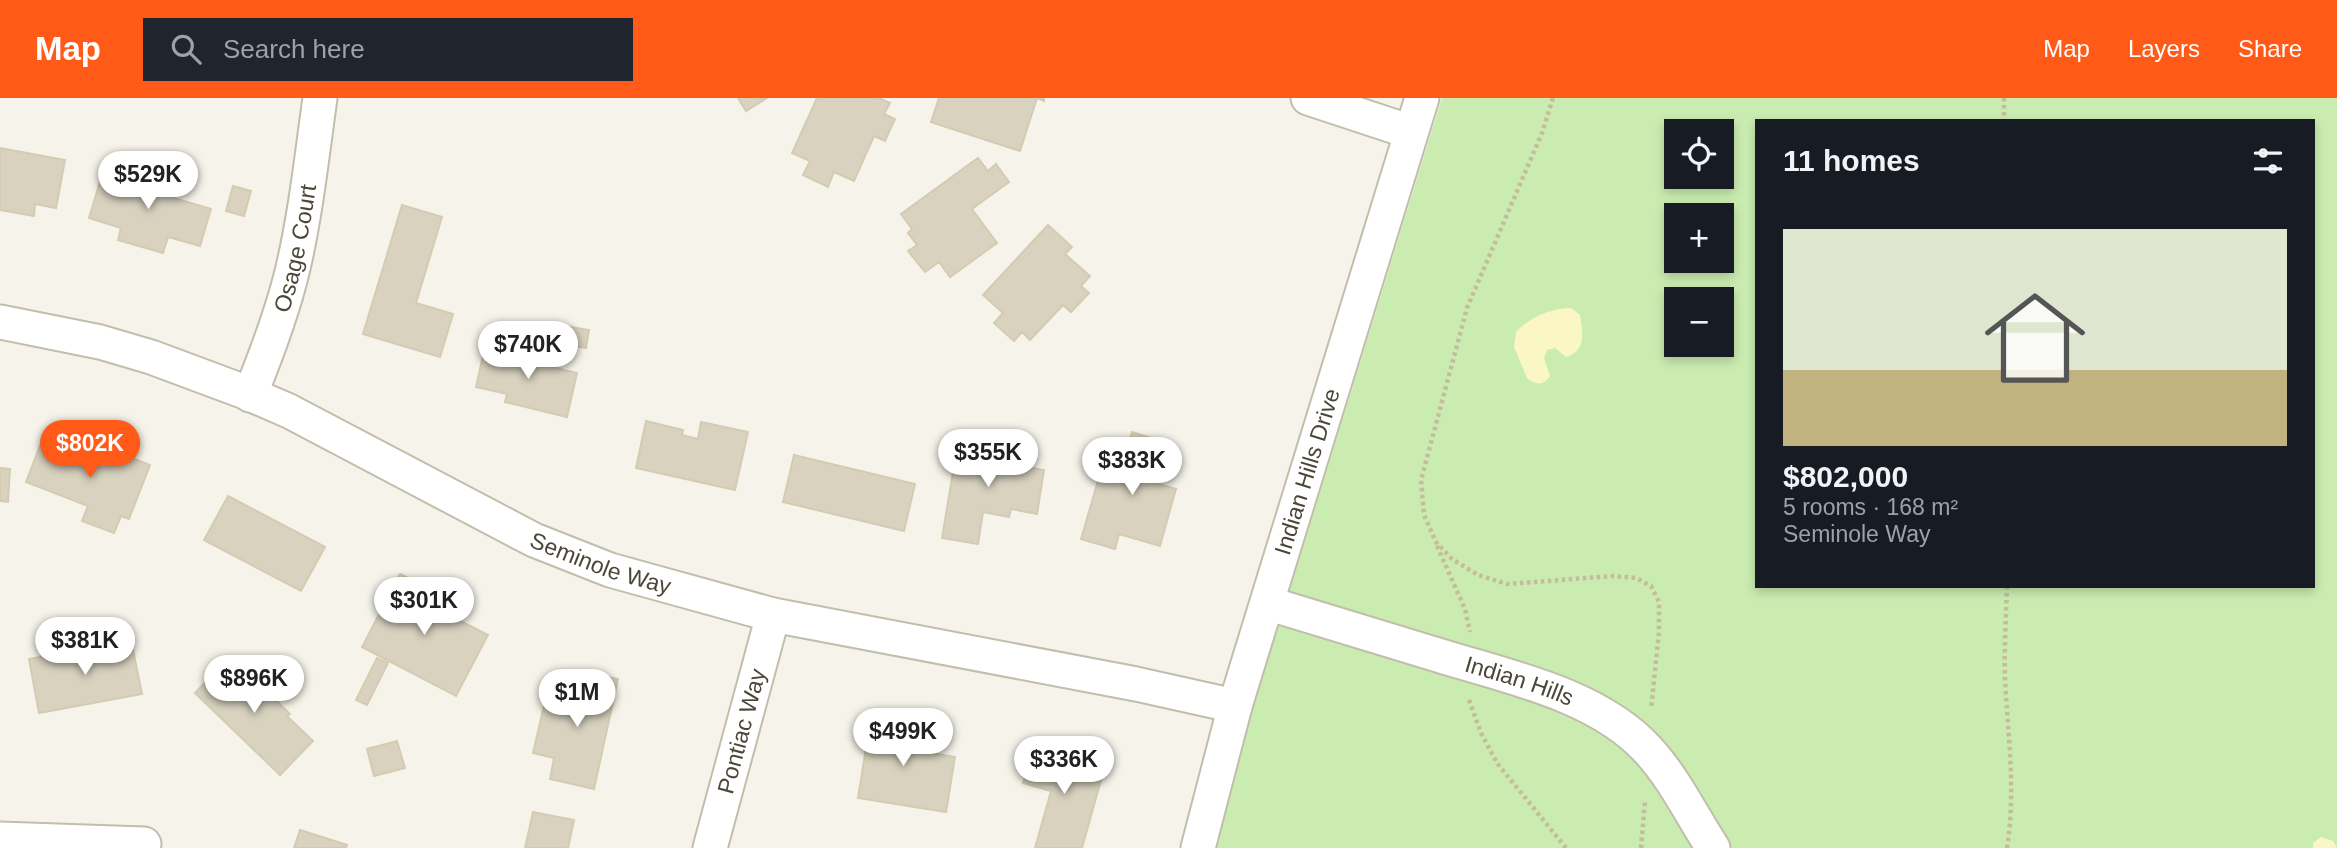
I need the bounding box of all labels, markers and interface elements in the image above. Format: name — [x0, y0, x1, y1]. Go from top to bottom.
search box — [143, 18, 633, 81]
text: Map — [35, 30, 101, 67]
icon: search — [167, 30, 205, 68]
text: Search here — [223, 34, 365, 64]
text: Map — [2043, 35, 2090, 62]
text: Layers — [2128, 35, 2200, 62]
text: Share — [2238, 35, 2302, 62]
map controls — [1664, 119, 1734, 357]
button: locate — [1664, 119, 1734, 189]
icon: filters — [2249, 142, 2287, 180]
text: 11 homes — [1783, 144, 1920, 177]
pin: $529K — [99, 152, 197, 211]
text: $529K — [114, 161, 182, 187]
street label: Osage Court — [268, 182, 321, 316]
button: + — [1664, 203, 1734, 273]
icon: home — [1972, 275, 2098, 401]
button: − — [1664, 287, 1734, 357]
pin: $740K — [479, 322, 577, 381]
text: $740K — [494, 331, 562, 357]
street label: Indian Hills Drive — [1269, 385, 1345, 558]
pin: $802K — [41, 420, 139, 480]
text: $802K — [56, 430, 124, 456]
pin: $355K — [939, 430, 1037, 489]
pin: $383K — [1083, 438, 1181, 497]
text: $355K — [954, 439, 1022, 465]
text: $383K — [1098, 447, 1166, 473]
text: $802,000 — [1783, 460, 1908, 493]
text: 5 rooms · 168 m² — [1783, 494, 1958, 520]
text: Seminole Way — [1783, 521, 1930, 547]
street label: Seminole Way — [526, 527, 674, 599]
pin: $301K — [375, 578, 473, 637]
text: $301K — [390, 587, 458, 613]
pin: $381K — [36, 618, 134, 677]
text: $381K — [51, 627, 119, 653]
street label: Indian Hills — [1462, 651, 1578, 711]
pin: $896K — [205, 656, 303, 715]
text: $896K — [220, 665, 288, 691]
street label: Pontiac Way — [712, 665, 771, 797]
pin: $1M — [543, 670, 611, 729]
text: $1M — [555, 679, 599, 705]
pin: $499K — [854, 708, 952, 768]
text: $499K — [869, 718, 937, 744]
pin: $336K — [1015, 736, 1113, 796]
text: $336K — [1030, 746, 1098, 772]

